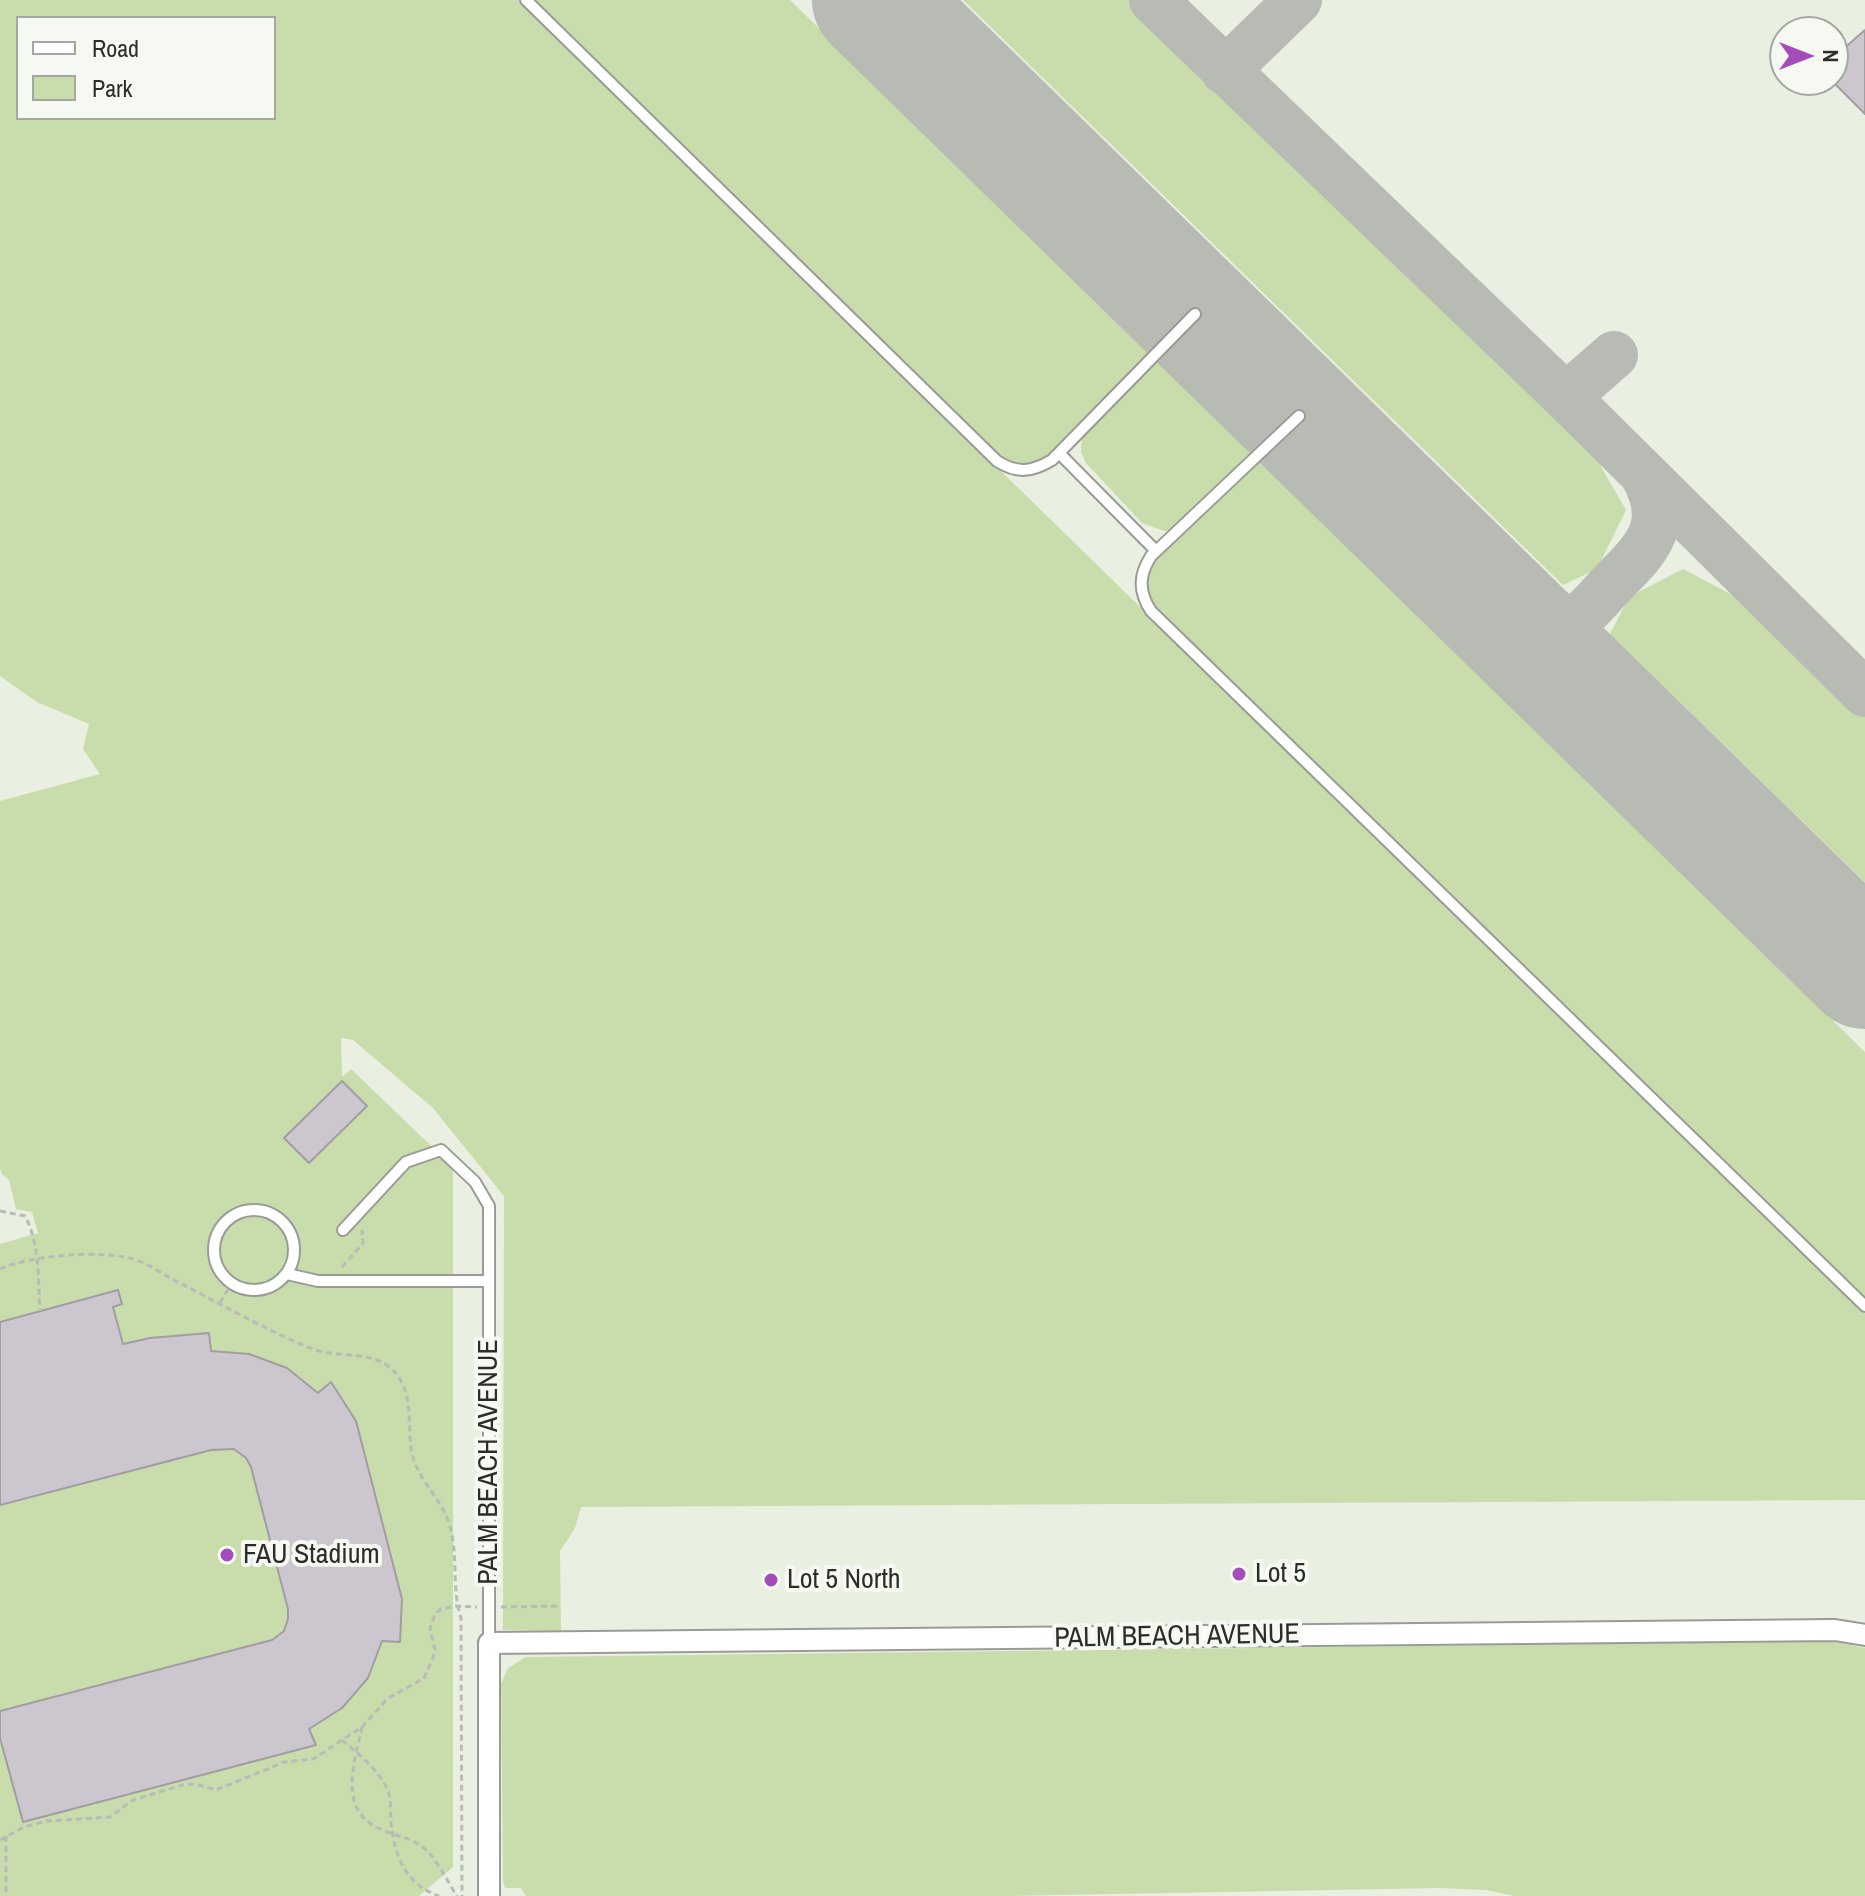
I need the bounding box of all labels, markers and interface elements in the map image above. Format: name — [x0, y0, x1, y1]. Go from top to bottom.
legend — [16, 16, 276, 120]
north arrow — [1769, 16, 1849, 96]
text: Road — [92, 32, 139, 64]
text: N — [1816, 49, 1846, 63]
text: Park — [92, 72, 132, 104]
street label: PALM BEACH AVENUE — [472, 1339, 506, 1585]
place label: FAU Stadium — [243, 1538, 380, 1572]
marker: FAU Stadium — [218, 1546, 236, 1564]
place label: Lot 5 — [1255, 1557, 1306, 1591]
place label: Lot 5 North — [787, 1563, 901, 1597]
marker: Lot 5 — [1230, 1565, 1248, 1583]
marker: Lot 5 North — [762, 1571, 780, 1589]
street label: PALM BEACH AVENUE — [1054, 1618, 1300, 1656]

